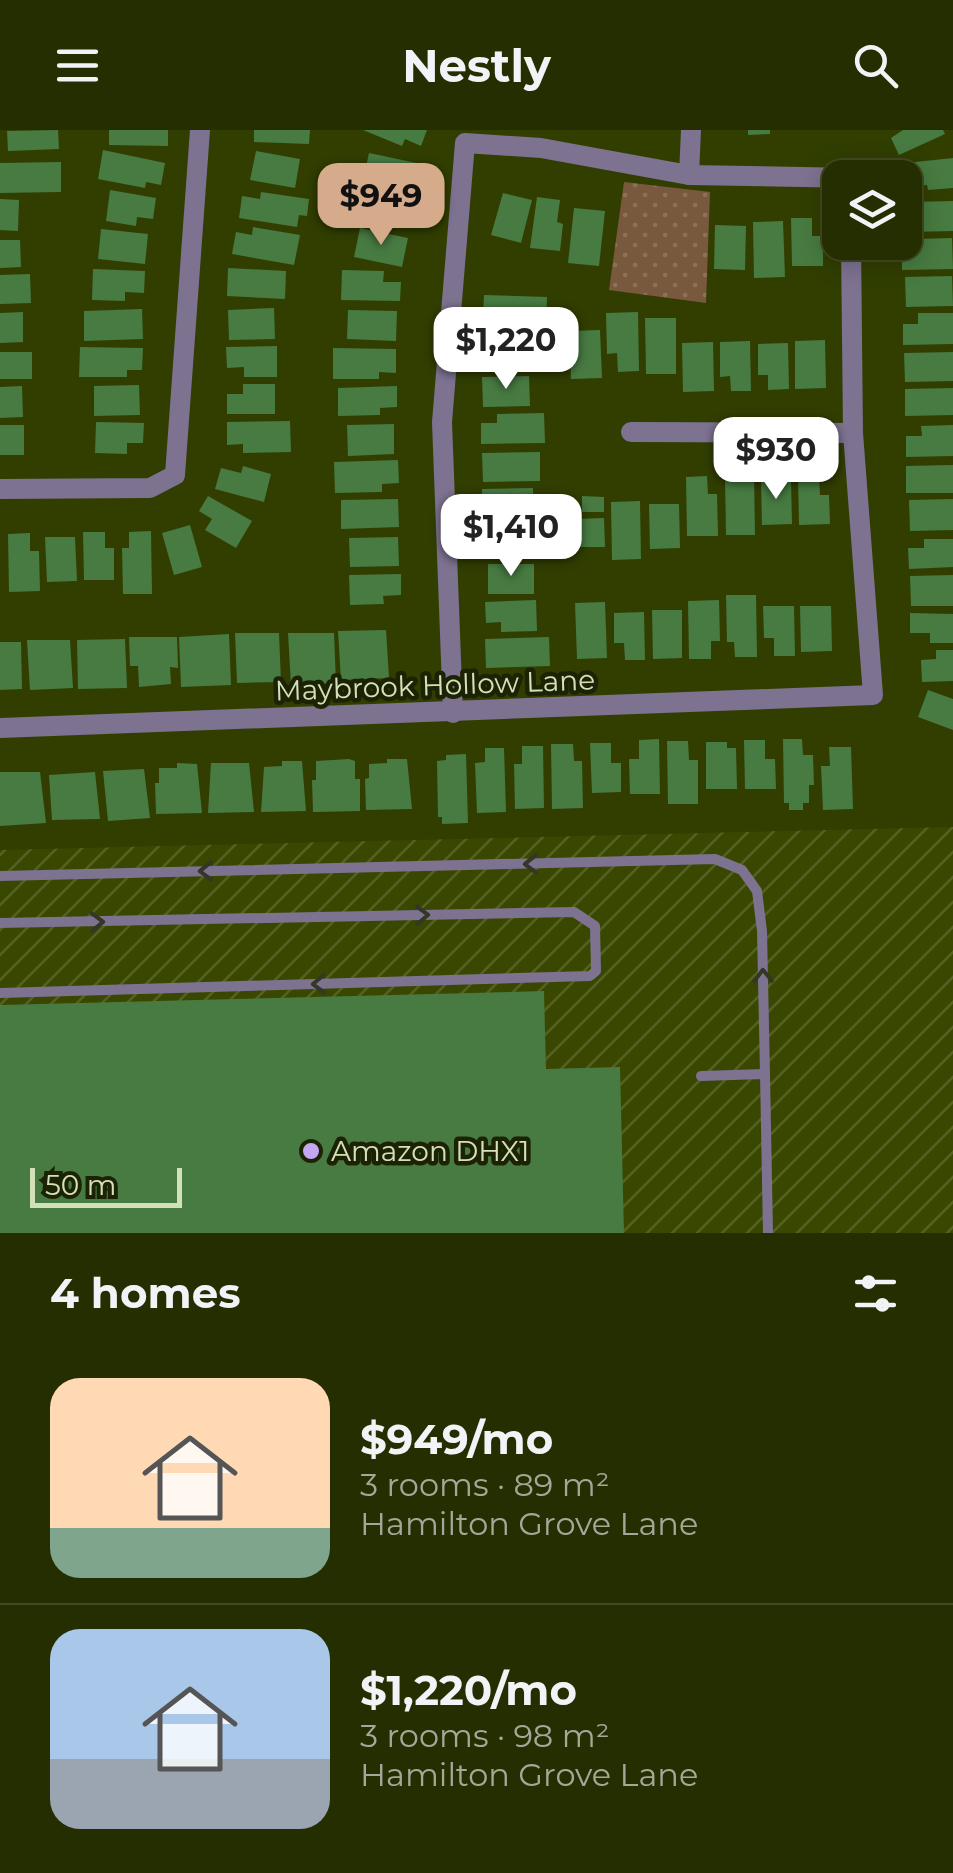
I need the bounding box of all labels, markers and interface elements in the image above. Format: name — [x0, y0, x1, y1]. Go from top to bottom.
icon: menu — [50, 38, 105, 93]
text: Nestly — [402, 38, 551, 93]
icon: search — [848, 38, 903, 93]
map controls — [822, 160, 922, 260]
button: layers — [822, 160, 922, 260]
pin: $949 — [322, 163, 440, 248]
text: $949 — [340, 176, 422, 215]
pin: $1,220 — [425, 307, 587, 392]
text: $1,220 — [456, 320, 556, 359]
pin: $930 — [717, 417, 835, 502]
text: $930 — [736, 430, 816, 469]
pin: $1,410 — [430, 494, 592, 579]
text: $1,410 — [463, 507, 559, 546]
street label: Maybrook Hollow Lane — [274, 662, 596, 708]
one-way arrow — [522, 853, 538, 874]
one-way arrow — [197, 861, 213, 882]
one-way arrow — [415, 905, 431, 926]
one-way arrow — [90, 911, 106, 933]
one-way arrow — [753, 968, 774, 984]
one-way arrow — [311, 974, 327, 995]
place label: Amazon DHX1 — [331, 1134, 529, 1168]
marker: Amazon DHX1 — [300, 1140, 322, 1162]
scale bar — [30, 1163, 182, 1208]
text: 50 m — [45, 1168, 116, 1202]
icon: filters — [848, 1266, 903, 1321]
text: 4 homes — [50, 1267, 241, 1319]
text: $949/mo — [360, 1413, 553, 1465]
icon: home — [130, 1418, 250, 1538]
text: 3 rooms · 89 m² — [360, 1465, 609, 1504]
text: Hamilton Grove Lane — [360, 1504, 698, 1543]
text: $1,220/mo — [360, 1664, 577, 1716]
icon: home — [130, 1669, 250, 1789]
text: 3 rooms · 98 m² — [360, 1716, 609, 1755]
text: Hamilton Grove Lane — [360, 1755, 698, 1794]

